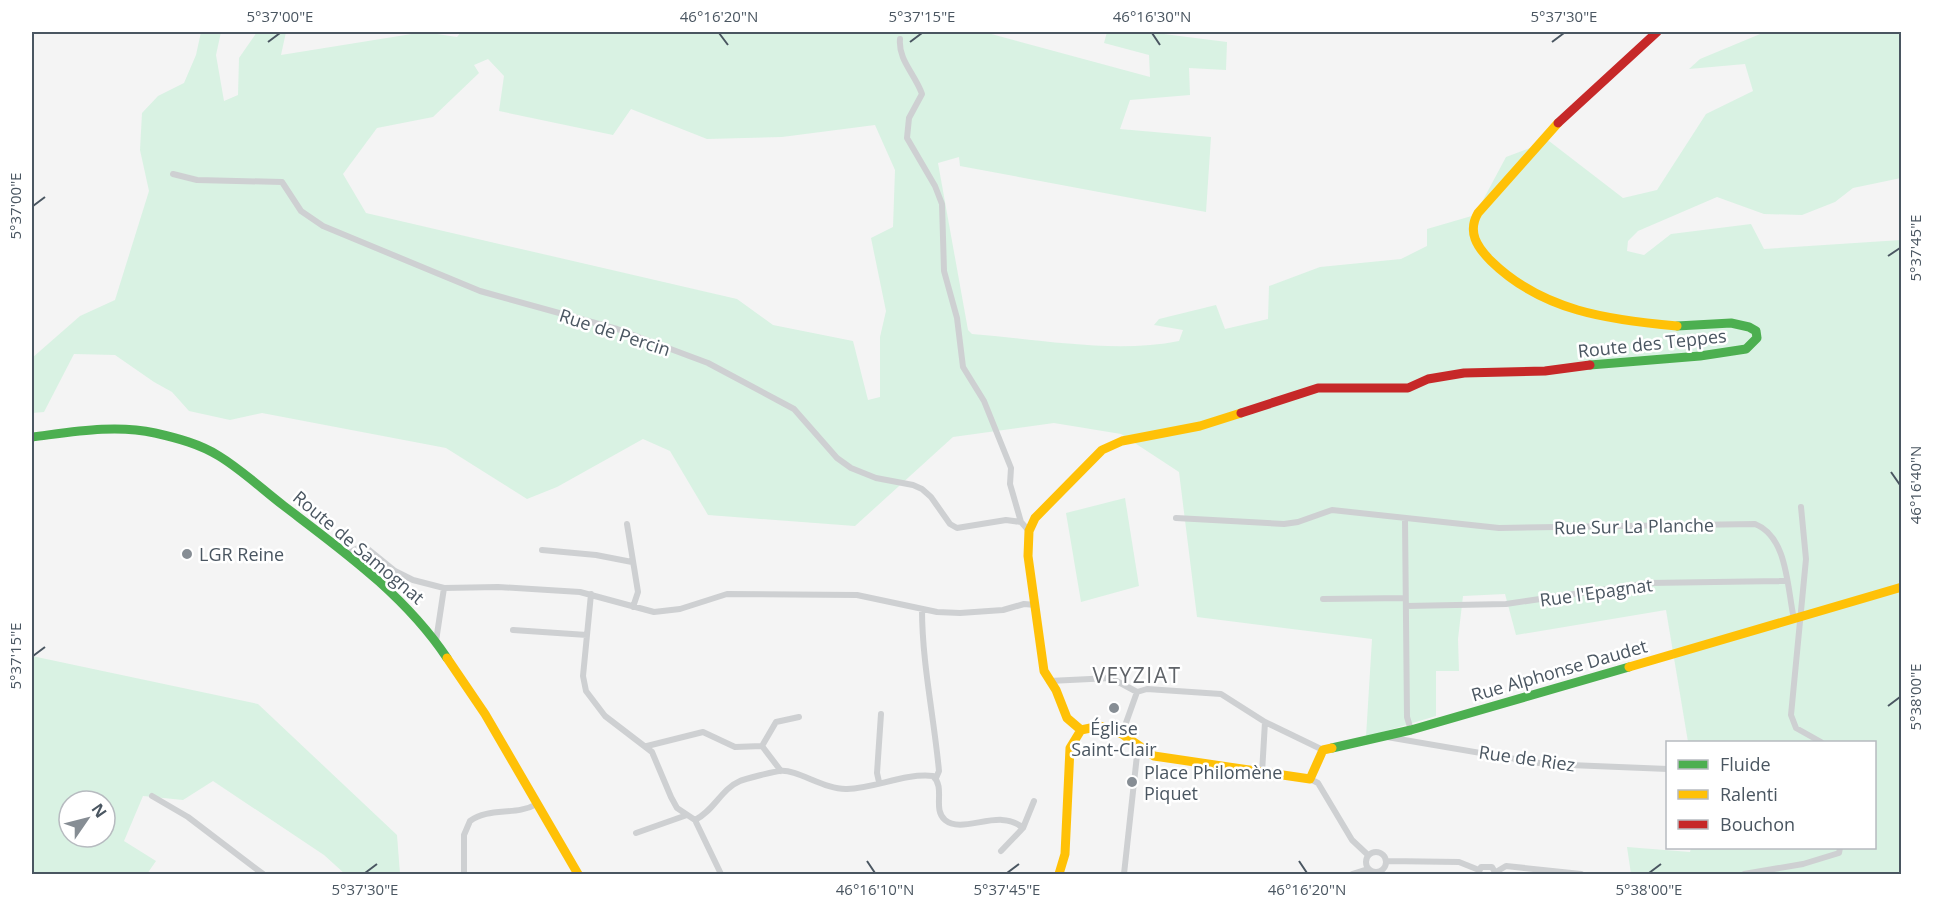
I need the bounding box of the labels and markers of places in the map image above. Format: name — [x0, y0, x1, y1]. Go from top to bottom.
place label: LGR Reine — [199, 542, 284, 566]
marker: LGR Reine — [180, 547, 194, 561]
marker: Église Saint-Clair — [1107, 701, 1121, 715]
place label: Église Saint-Clair — [1071, 716, 1157, 761]
place label: Place Philomène Piquet — [1144, 760, 1282, 805]
marker: Place Philomène Piquet — [1125, 775, 1139, 789]

